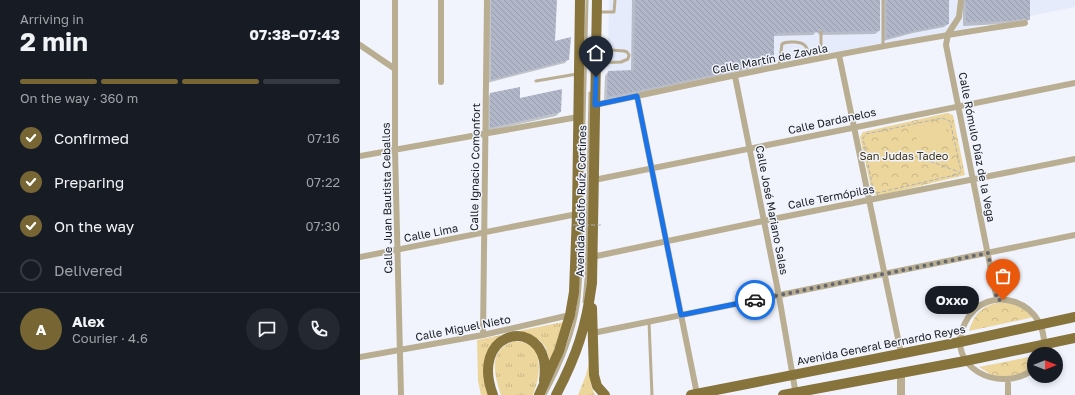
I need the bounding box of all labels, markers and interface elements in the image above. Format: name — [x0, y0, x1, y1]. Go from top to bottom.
text: Arriving in — [20, 11, 84, 27]
text: 07:38–07:43 — [249, 25, 340, 43]
text: 2 min — [20, 26, 88, 57]
pin — [579, 36, 613, 77]
street label: Calle Martín de Zavala — [711, 41, 829, 76]
icon: home — [585, 42, 607, 64]
street label: Calle Rómulo Díaz de la Vega — [957, 71, 998, 223]
text: On the way · 360 m — [20, 90, 138, 106]
street label: Calle Ignacio Comonfort — [467, 103, 482, 231]
street label: Calle Dardanelos — [787, 105, 877, 136]
street label: Calle Juan Bautista Ceballos — [379, 122, 394, 274]
street label: Avenida Adolfo Ruíz Cortines — [573, 125, 588, 277]
icon: check — [20, 127, 42, 149]
text: Confirmed — [54, 129, 129, 147]
text: 07:16 — [307, 130, 340, 146]
street label: Calle José Mariano Salas — [754, 144, 791, 276]
park label: San Judas Tadeo — [860, 149, 949, 162]
icon: check — [20, 171, 42, 193]
text: Preparing — [54, 173, 124, 191]
text: 07:22 — [306, 174, 340, 190]
street label: Calle Termópilas — [787, 182, 875, 211]
icon: check — [20, 215, 42, 237]
text: On the way — [54, 217, 134, 235]
text: 07:30 — [305, 218, 340, 234]
street label: Calle Lima — [403, 221, 459, 244]
pin — [986, 259, 1020, 300]
text: Delivered — [54, 261, 122, 279]
icon: bag — [992, 265, 1014, 287]
courier — [735, 280, 775, 320]
callout: Oxxo — [925, 286, 979, 314]
icon: car — [744, 289, 766, 311]
text: Oxxo — [936, 292, 968, 308]
button: chat — [246, 308, 288, 350]
button: phone — [298, 308, 340, 350]
text: Alex — [72, 312, 105, 330]
street label: Calle Miguel Nieto — [414, 312, 512, 343]
text: A — [36, 320, 46, 338]
street label: Avenida General Bernardo Reyes — [796, 322, 966, 367]
text: Courier · 4.6 — [72, 330, 148, 346]
north arrow — [1027, 347, 1063, 383]
map controls — [1027, 347, 1063, 383]

